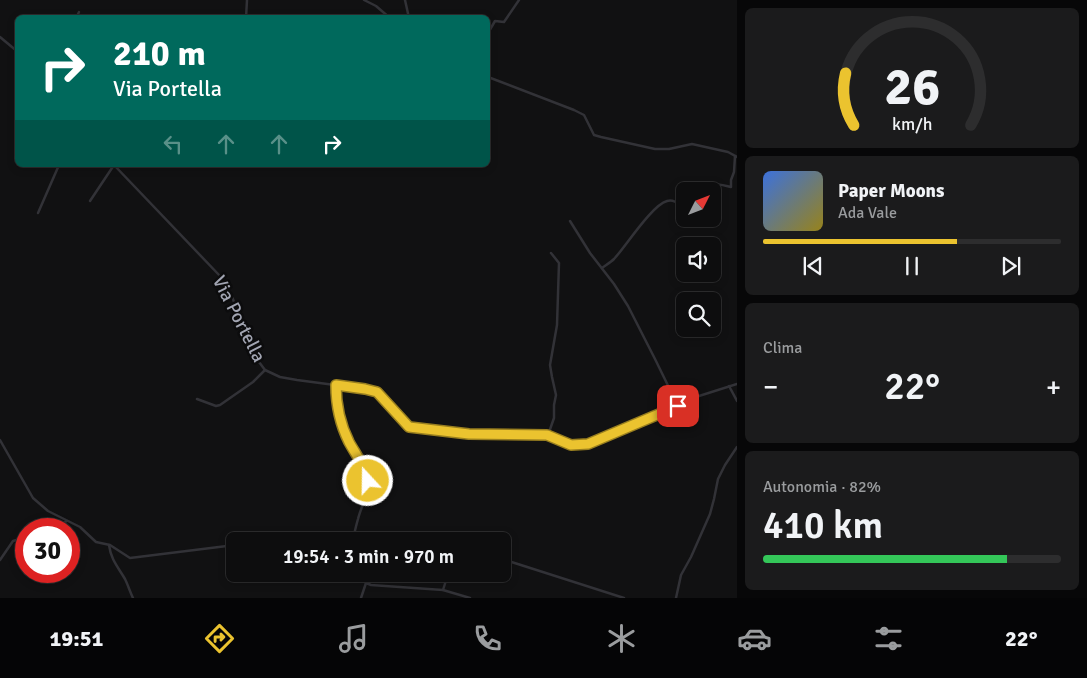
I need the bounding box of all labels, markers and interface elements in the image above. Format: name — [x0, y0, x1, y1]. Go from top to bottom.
text: 210 m — [113, 32, 206, 75]
icon: right — [30, 35, 95, 100]
text: 26 — [884, 55, 940, 119]
text: Via Portella — [113, 75, 222, 102]
text: km/h — [892, 113, 932, 135]
icon: left — [159, 130, 187, 158]
icon: ahead — [212, 130, 240, 158]
icon: ahead — [265, 130, 293, 158]
icon: right — [318, 130, 346, 158]
text: Paper Moons — [838, 179, 944, 203]
north arrow — [676, 182, 721, 228]
map controls — [676, 182, 721, 337]
text: Ada Vale — [838, 203, 897, 223]
button: sound — [676, 237, 721, 282]
icon: previous — [799, 252, 827, 280]
icon: pause — [898, 252, 926, 280]
icon: next — [997, 252, 1025, 280]
street label: Via Portella — [207, 272, 271, 366]
button: search — [676, 292, 721, 337]
text: Clima — [763, 338, 802, 358]
text: 22° — [884, 363, 940, 410]
text: − — [763, 370, 778, 404]
text: + — [1046, 370, 1061, 404]
pin — [657, 385, 699, 427]
icon: arrive — [664, 392, 692, 420]
position arrow — [341, 454, 393, 506]
text: Autonomia · 82% — [763, 477, 881, 497]
text: 410 km — [763, 502, 883, 549]
speed limit sign: 30 — [15, 518, 80, 583]
text: 19:54 · 3 min · 970 m — [283, 545, 454, 569]
icon: directions — [202, 621, 237, 656]
icon: music — [336, 621, 371, 656]
icon: phone — [470, 621, 505, 656]
icon: climate — [604, 621, 639, 656]
icon: car — [737, 621, 772, 656]
icon: filters — [871, 621, 906, 656]
text: 19:51 — [49, 625, 103, 652]
text: 22° — [1005, 625, 1038, 652]

